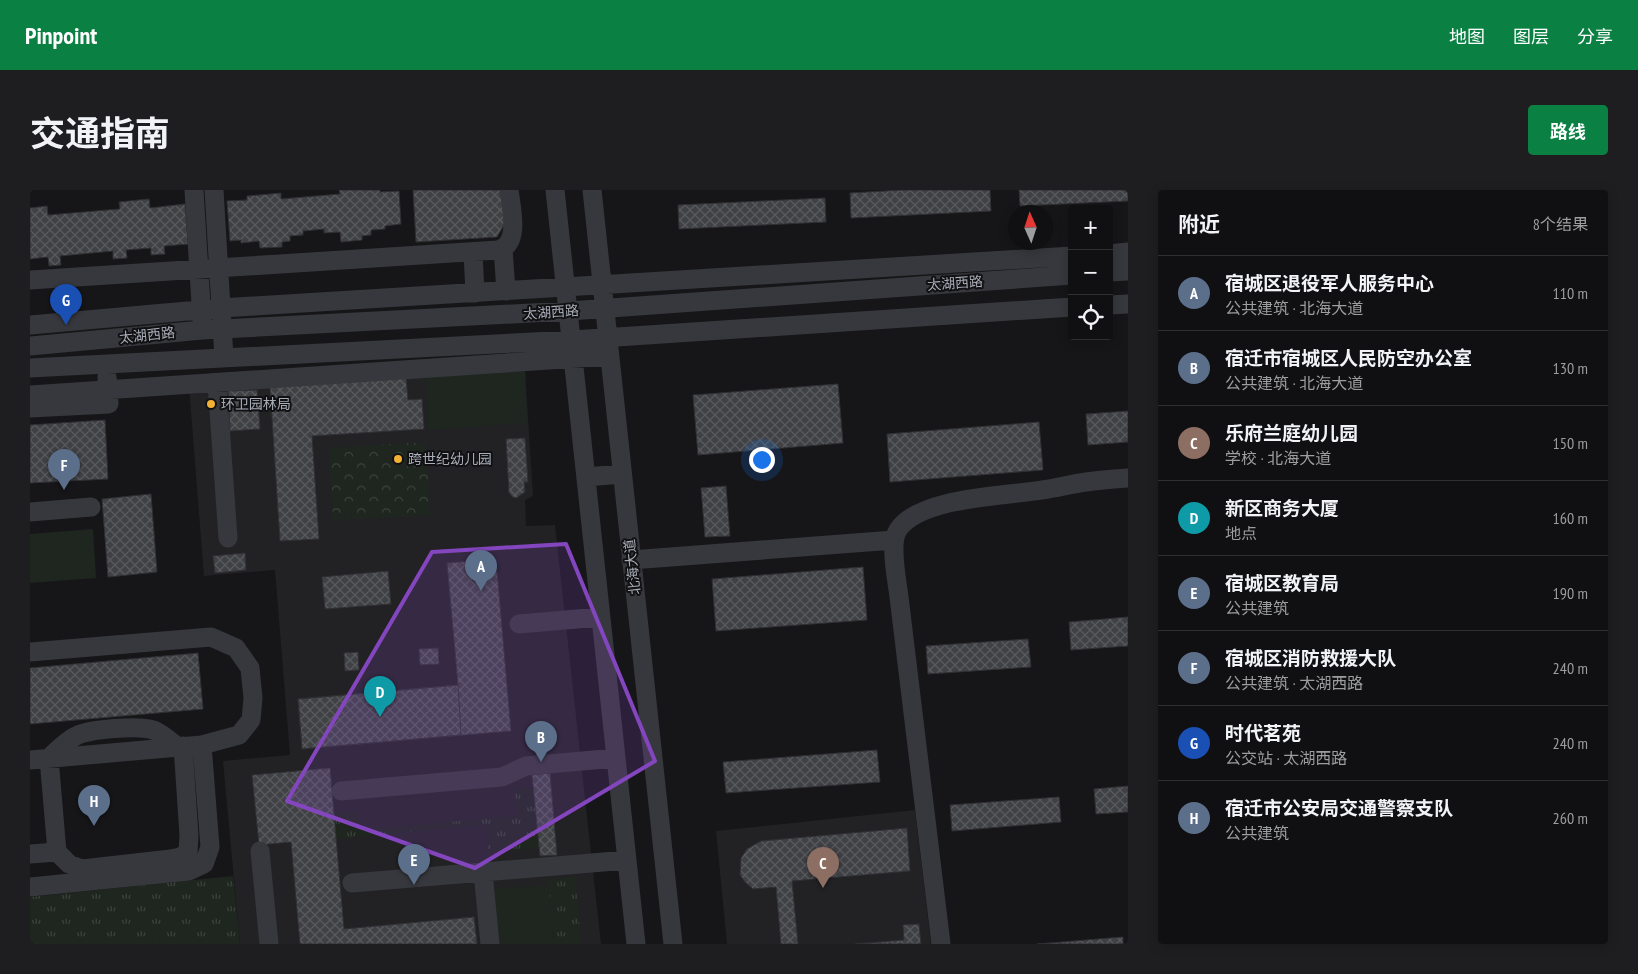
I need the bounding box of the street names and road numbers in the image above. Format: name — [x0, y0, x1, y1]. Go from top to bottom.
street label: 太湖西路 — [926, 272, 984, 294]
street label: 太湖西路 — [522, 301, 580, 323]
street label: 太湖西路 — [118, 323, 176, 347]
street label: 北海大道 — [620, 538, 644, 596]

